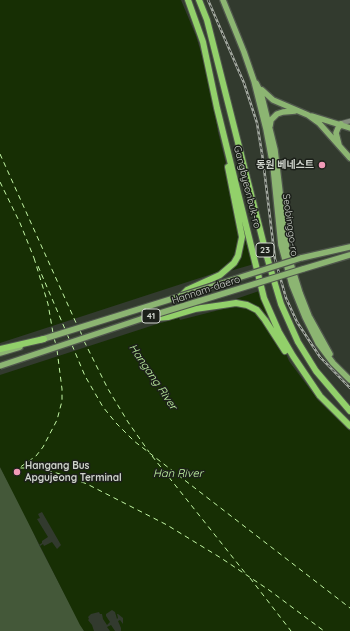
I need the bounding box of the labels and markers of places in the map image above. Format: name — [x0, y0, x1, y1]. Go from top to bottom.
place label: 동원 베네스트 — [256, 159, 314, 171]
marker: 동원 베네스트 — [317, 160, 327, 170]
place label: Hangang Bus Apgujeong Terminal — [25, 460, 122, 484]
marker: Hangang Bus Apgujeong Terminal — [12, 467, 22, 477]

